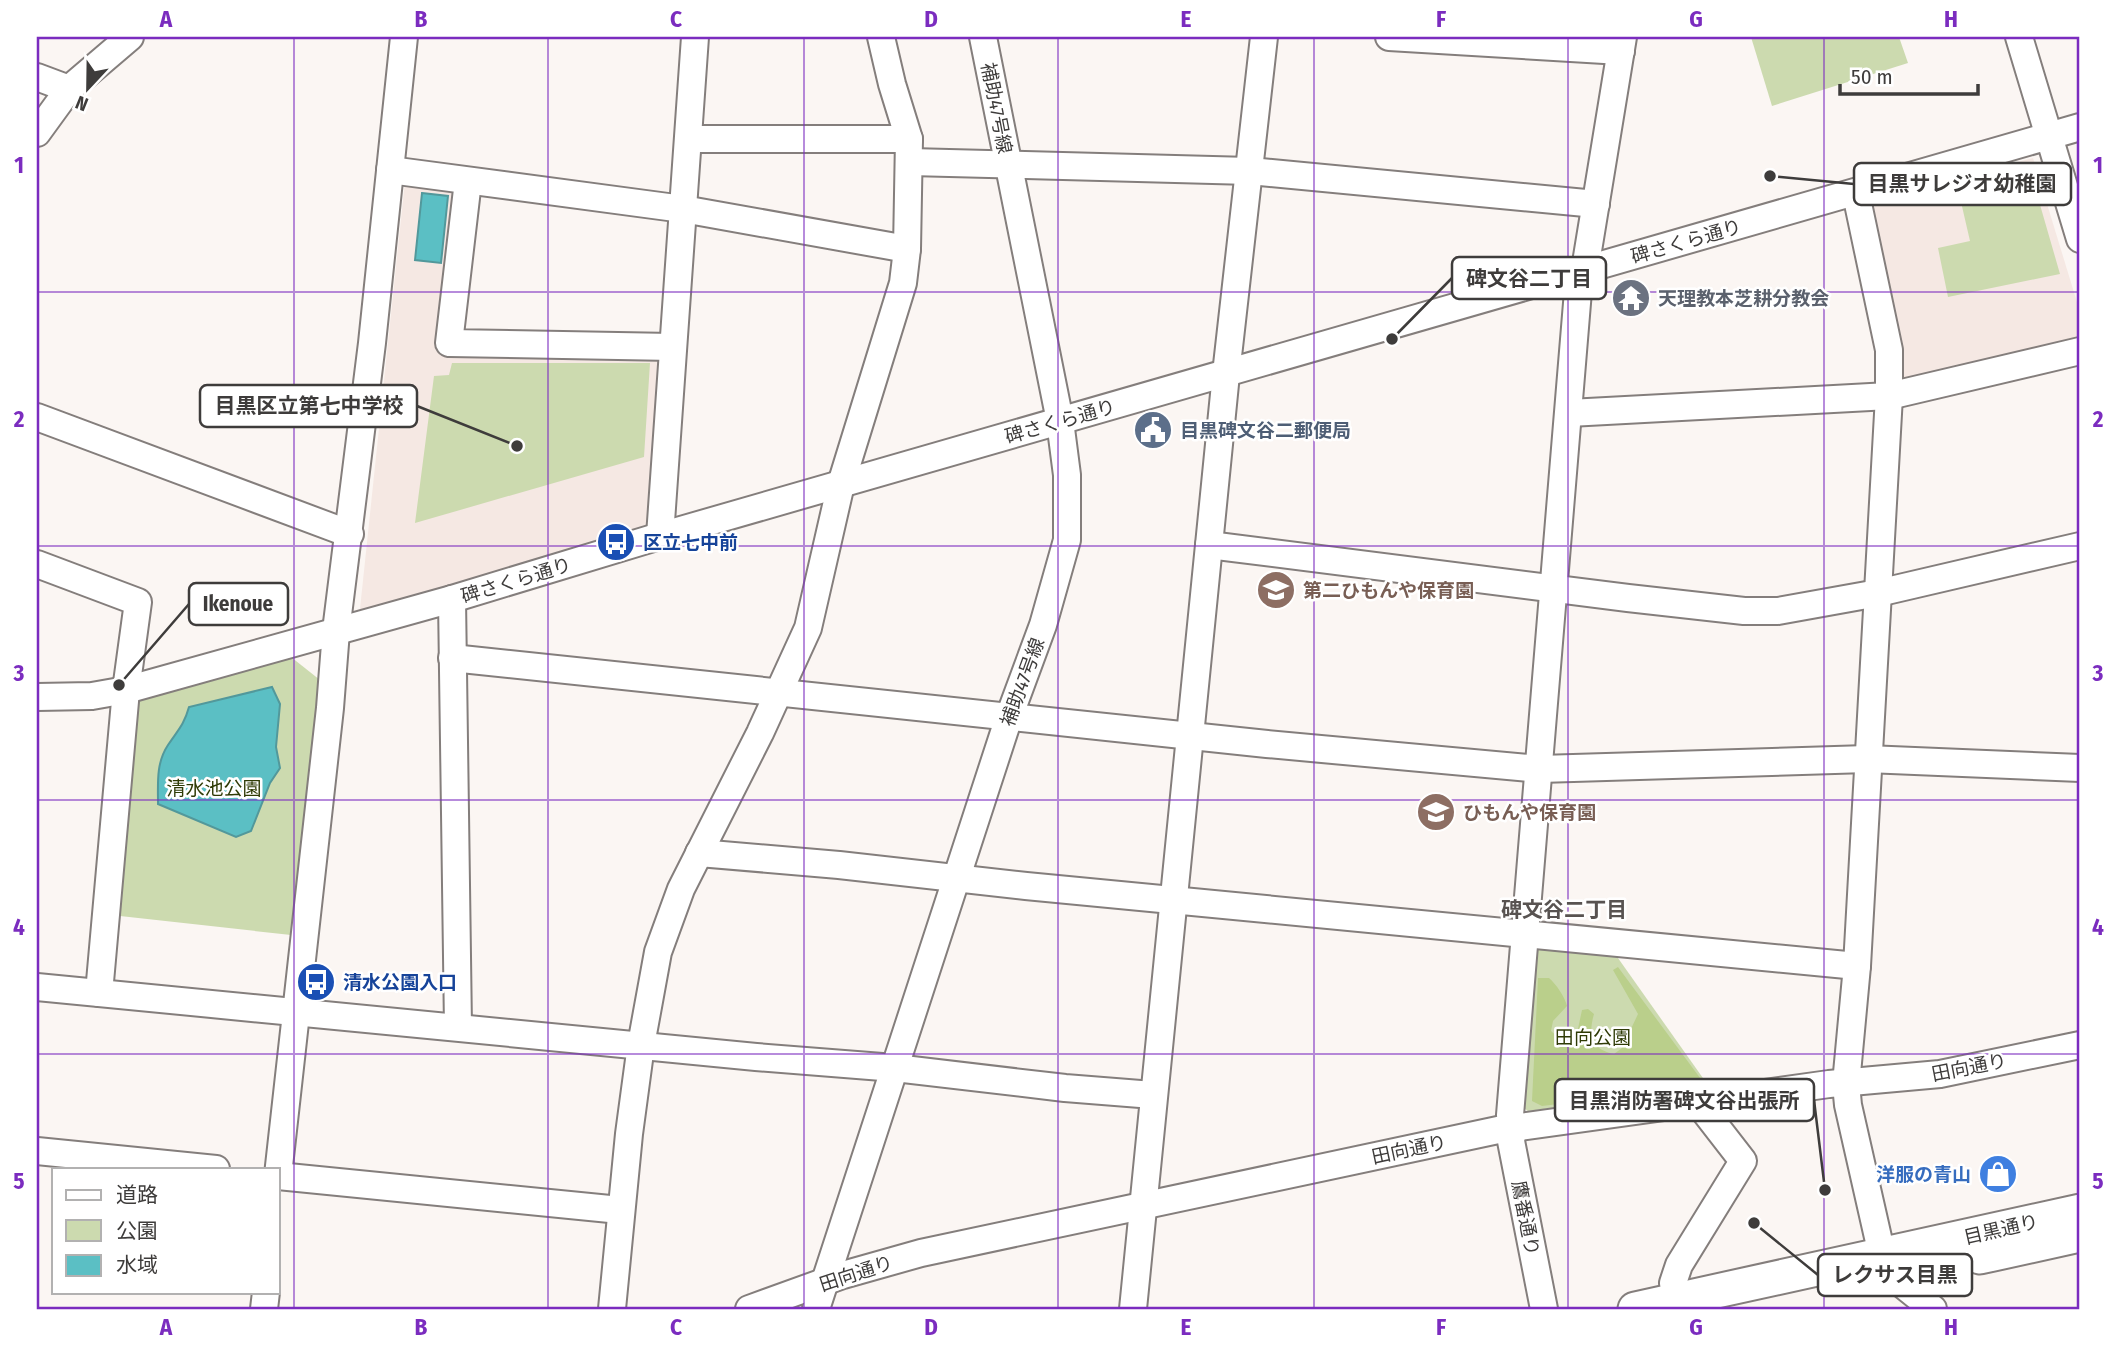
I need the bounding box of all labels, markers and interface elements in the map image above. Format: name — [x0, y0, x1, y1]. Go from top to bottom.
text: A — [159, 5, 173, 33]
text: B — [415, 5, 428, 33]
text: C — [670, 5, 682, 33]
text: D — [924, 5, 938, 33]
text: E — [1181, 5, 1192, 33]
text: F — [1436, 5, 1446, 33]
text: G — [1689, 5, 1703, 33]
text: H — [1944, 5, 1958, 33]
north arrow — [52, 52, 122, 122]
scale bar — [1840, 52, 1979, 96]
street label: 補助47号線 — [976, 60, 1017, 156]
text: 50 m — [1851, 64, 1893, 90]
text: N — [72, 91, 91, 116]
text: 1 — [14, 151, 24, 179]
text: 1 — [2093, 151, 2103, 179]
callout: 目黒サレジオ幼稚園 — [1854, 163, 2071, 205]
text: 目黒サレジオ幼稚園 — [1868, 171, 2057, 197]
street label: 碑さくら通り — [1628, 215, 1744, 268]
callout: 碑文谷二丁目 — [1452, 257, 1606, 299]
text: 碑文谷二丁目 — [1466, 266, 1592, 292]
temple icon: 天理教本芝耕分教会 — [1610, 277, 1652, 319]
place label: 天理教本芝耕分教会 — [1658, 287, 1829, 310]
callout: 目黒区立第七中学校 — [200, 385, 417, 427]
text: 目黒区立第七中学校 — [215, 393, 404, 419]
street label: 碑さくら通り — [1002, 395, 1118, 448]
text: 2 — [13, 405, 25, 433]
text: 2 — [2092, 405, 2104, 433]
public building icon: 目黒碑文谷二郵便局 — [1132, 409, 1174, 451]
place label: 目黒碑文谷二郵便局 — [1180, 419, 1351, 442]
bus stop icon: 区立七中前 — [595, 521, 637, 563]
place label: 区立七中前 — [643, 531, 738, 554]
street label: 碑さくら通り — [458, 553, 574, 608]
school or university icon: 第二ひもんや保育園 — [1255, 569, 1297, 611]
place label: 第二ひもんや保育園 — [1303, 579, 1474, 602]
callout: Ikenoue — [189, 583, 288, 625]
text: Ikenoue — [203, 591, 274, 617]
street label: 補助47号線 — [996, 635, 1049, 730]
text: 3 — [13, 659, 25, 687]
text: 3 — [2092, 659, 2104, 687]
park label: 清水池公園 — [166, 777, 262, 800]
school or university icon: ひもんや保育園 — [1415, 791, 1457, 833]
place label: ひもんや保育園 — [1463, 801, 1596, 824]
district label: 碑文谷二丁目 — [1501, 897, 1627, 923]
text: 4 — [13, 913, 25, 941]
text: 4 — [2092, 913, 2104, 941]
bus stop icon: 清水公園入口 — [295, 961, 337, 1003]
place label: 清水公園入口 — [343, 971, 457, 994]
park label: 田向公園 — [1555, 1026, 1631, 1049]
street label: 田向通り — [1930, 1049, 2009, 1086]
callout: 目黒消防署碑文谷出張所 — [1555, 1079, 1814, 1121]
text: 目黒消防署碑文谷出張所 — [1569, 1088, 1800, 1114]
street label: 田向通り — [1370, 1130, 1449, 1169]
shop icon: 洋服の青山 — [1977, 1153, 2019, 1195]
place label: 洋服の青山 — [1876, 1163, 1971, 1186]
text: 5 — [13, 1167, 25, 1195]
text: 5 — [2092, 1167, 2104, 1195]
legend — [52, 1168, 280, 1294]
street label: 鷹番通り — [1507, 1179, 1544, 1258]
text: 道路 — [116, 1182, 158, 1208]
street label: 目黒通り — [1961, 1210, 2041, 1249]
text: 公園 — [116, 1218, 158, 1244]
street label: 田向通り — [816, 1251, 896, 1296]
text: 水域 — [116, 1252, 158, 1278]
callout: レクサス目黒 — [1818, 1254, 1972, 1296]
text: レクサス目黒 — [1832, 1262, 1958, 1288]
text: A — [159, 1313, 173, 1341]
text: B — [415, 1313, 428, 1341]
text: C — [670, 1313, 682, 1341]
text: D — [924, 1313, 938, 1341]
text: E — [1181, 1313, 1192, 1341]
text: F — [1436, 1313, 1446, 1341]
text: G — [1689, 1313, 1703, 1341]
text: H — [1944, 1313, 1958, 1341]

